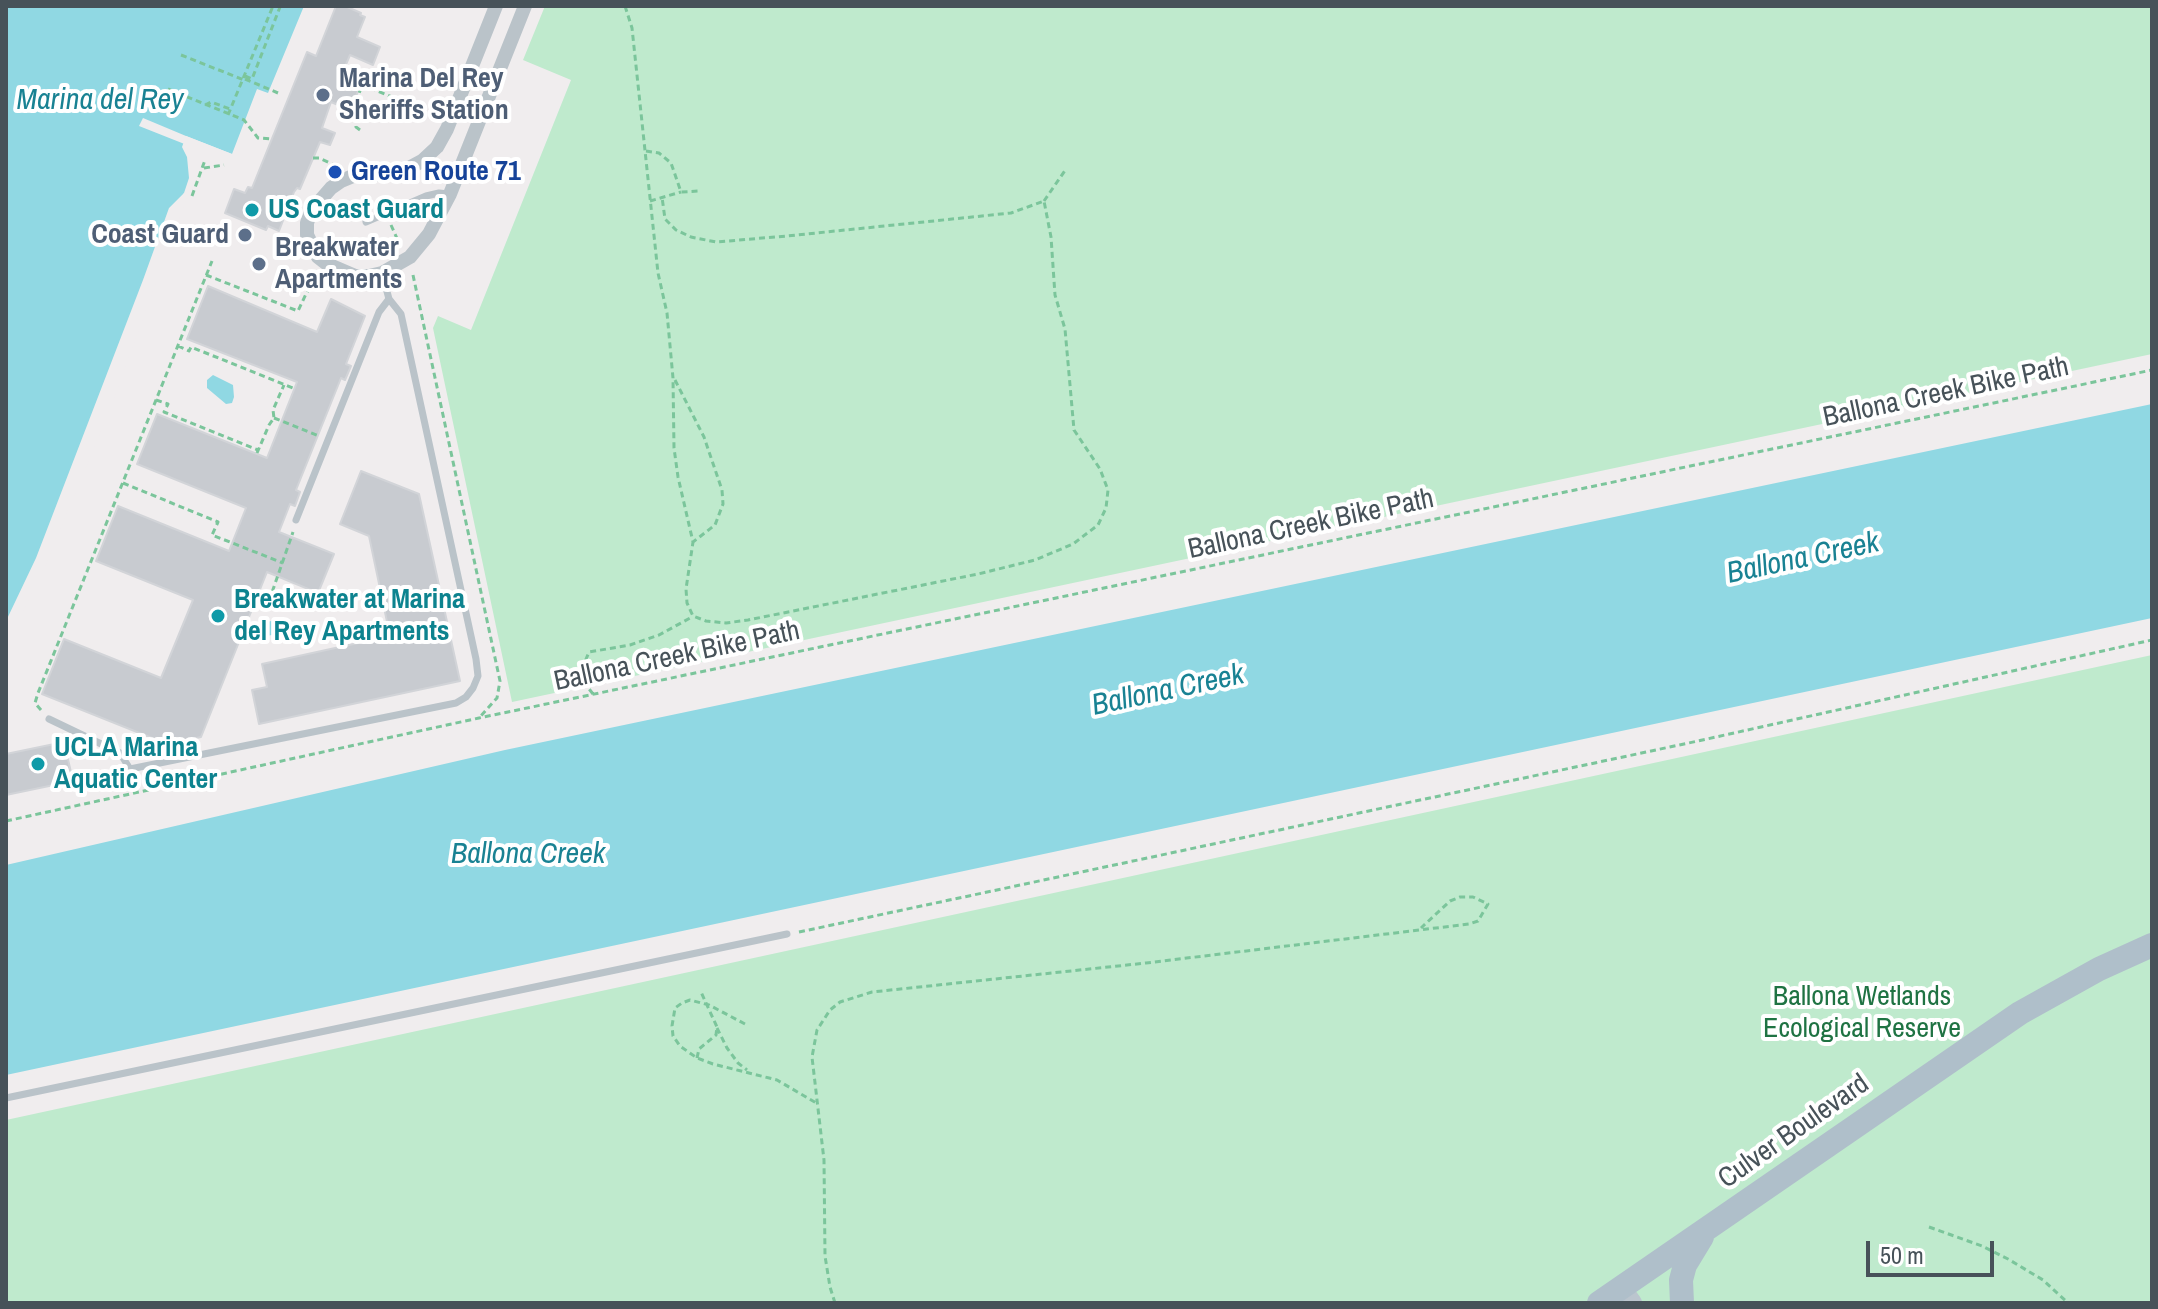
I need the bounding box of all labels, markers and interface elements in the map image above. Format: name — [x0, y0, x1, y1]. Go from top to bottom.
place label: Marina Del Rey Sheriffs Station — [339, 62, 509, 128]
water label: Marina del Rey — [17, 83, 183, 119]
marker: Marina Del Rey Sheriffs Station — [314, 86, 332, 104]
place label: Green Route 71 — [351, 155, 521, 189]
marker: Green Route 71 — [326, 163, 344, 181]
place label: US Coast Guard — [268, 193, 444, 227]
marker: US Coast Guard — [243, 201, 261, 219]
place label: Coast Guard — [91, 218, 229, 252]
marker: Coast Guard — [236, 226, 254, 244]
place label: Breakwater Apartments — [275, 231, 403, 297]
marker: Breakwater Apartments — [250, 255, 268, 273]
street label: Ballona Creek Bike Path — [1820, 351, 2072, 435]
street label: Ballona Creek Bike Path — [1185, 483, 1437, 567]
water label: Ballona Creek — [1724, 525, 1882, 593]
place label: Breakwater at Marina del Rey Apartments — [234, 583, 465, 649]
marker: Breakwater at Marina del Rey Apartments — [209, 607, 227, 625]
street label: Ballona Creek Bike Path — [551, 615, 803, 699]
water label: Ballona Creek — [1089, 657, 1247, 725]
place label: UCLA Marina Aquatic Center — [54, 731, 217, 797]
marker: UCLA Marina Aquatic Center — [29, 755, 47, 773]
water label: Ballona Creek — [451, 837, 605, 873]
park label: Ballona Wetlands Ecological Reserve — [1763, 980, 1961, 1046]
street label: Culver Boulevard — [1712, 1068, 1876, 1196]
scale bar — [1870, 1225, 1998, 1275]
text: 50 m — [1880, 1239, 1924, 1271]

